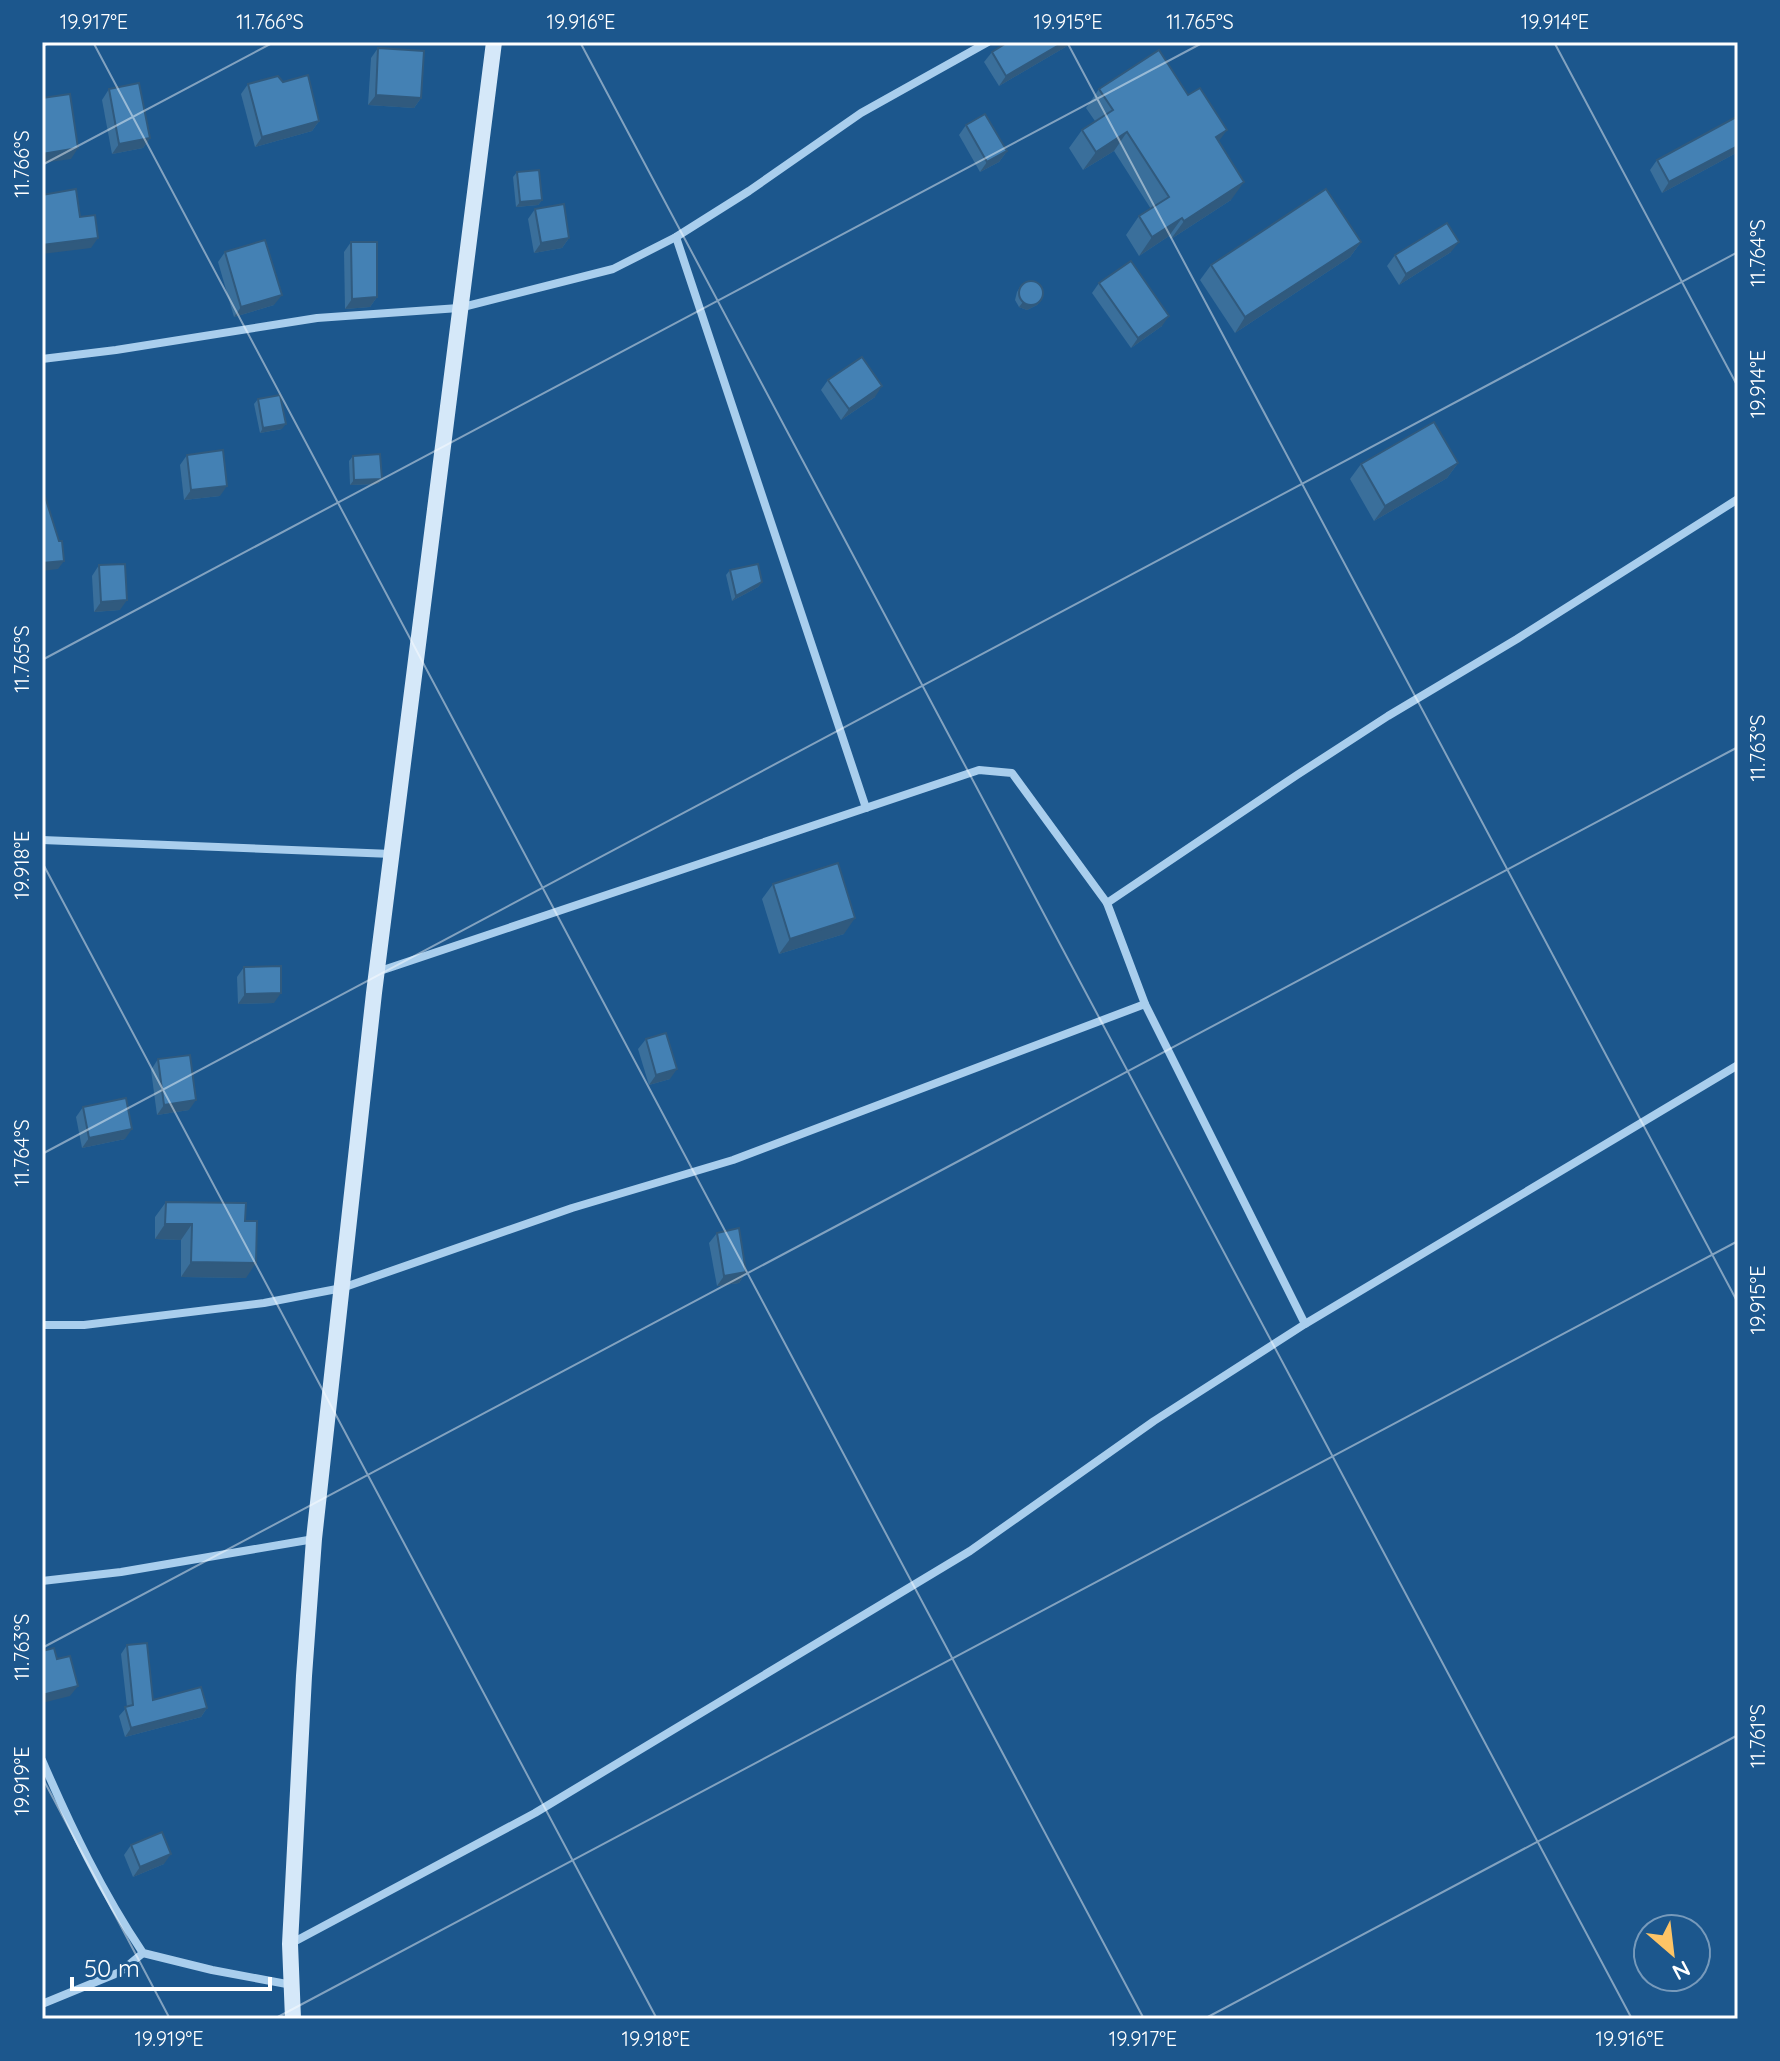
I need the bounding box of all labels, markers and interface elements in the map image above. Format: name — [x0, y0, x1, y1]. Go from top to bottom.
text: 19.917°E — [60, 9, 128, 34]
text: 11.766°S — [236, 9, 304, 34]
text: 19.916°E — [547, 9, 615, 34]
text: 19.915°E — [1034, 9, 1103, 34]
text: 11.765°S — [1166, 9, 1234, 34]
text: 19.914°E — [1521, 9, 1589, 34]
text: 11.766°S — [9, 130, 34, 198]
text: 11.764°S — [1745, 219, 1770, 287]
text: 19.914°E — [1745, 350, 1770, 418]
text: 11.765°S — [9, 625, 34, 693]
text: 11.763°S — [1745, 714, 1770, 782]
text: 19.918°E — [9, 831, 34, 899]
text: 11.764°S — [9, 1119, 34, 1187]
text: 19.915°E — [1745, 1266, 1770, 1335]
text: 11.763°S — [9, 1613, 34, 1681]
text: 11.761°S — [1745, 1704, 1770, 1768]
text: 19.919°E — [9, 1746, 34, 1816]
north arrow — [1632, 1913, 1712, 1993]
scale bar — [72, 1941, 270, 1991]
text: 50 m — [84, 1953, 140, 1983]
text: N — [1668, 1955, 1695, 1987]
text: 19.919°E — [134, 2026, 204, 2051]
text: 19.918°E — [622, 2026, 690, 2051]
text: 19.917°E — [1109, 2026, 1177, 2051]
text: 19.916°E — [1596, 2026, 1664, 2051]

